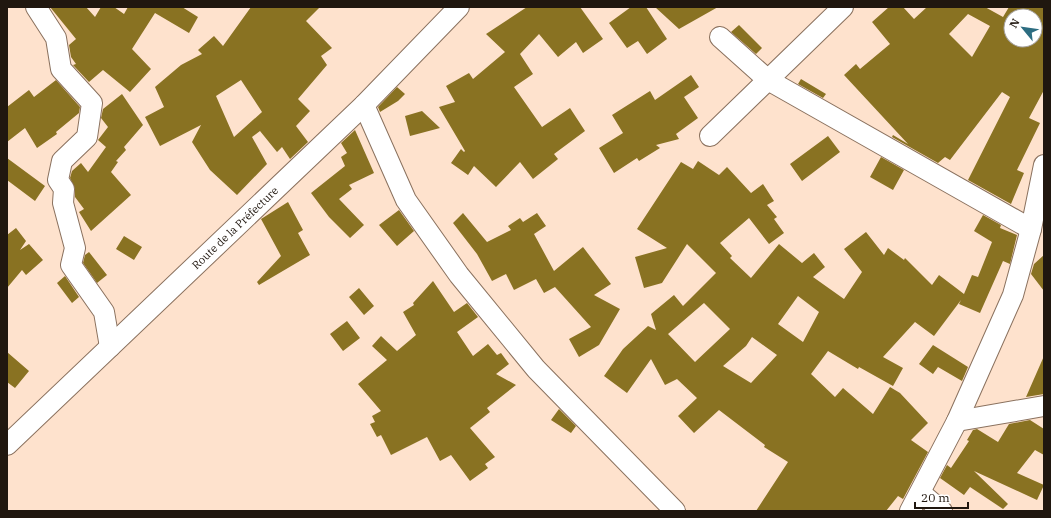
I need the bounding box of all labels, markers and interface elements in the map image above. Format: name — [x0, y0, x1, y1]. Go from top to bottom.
north arrow — [1003, 8, 1043, 48]
text: N — [1006, 16, 1023, 30]
street label: Route de la Préfecture — [189, 183, 281, 272]
scale bar — [915, 484, 968, 510]
text: 20 m — [921, 490, 950, 505]

